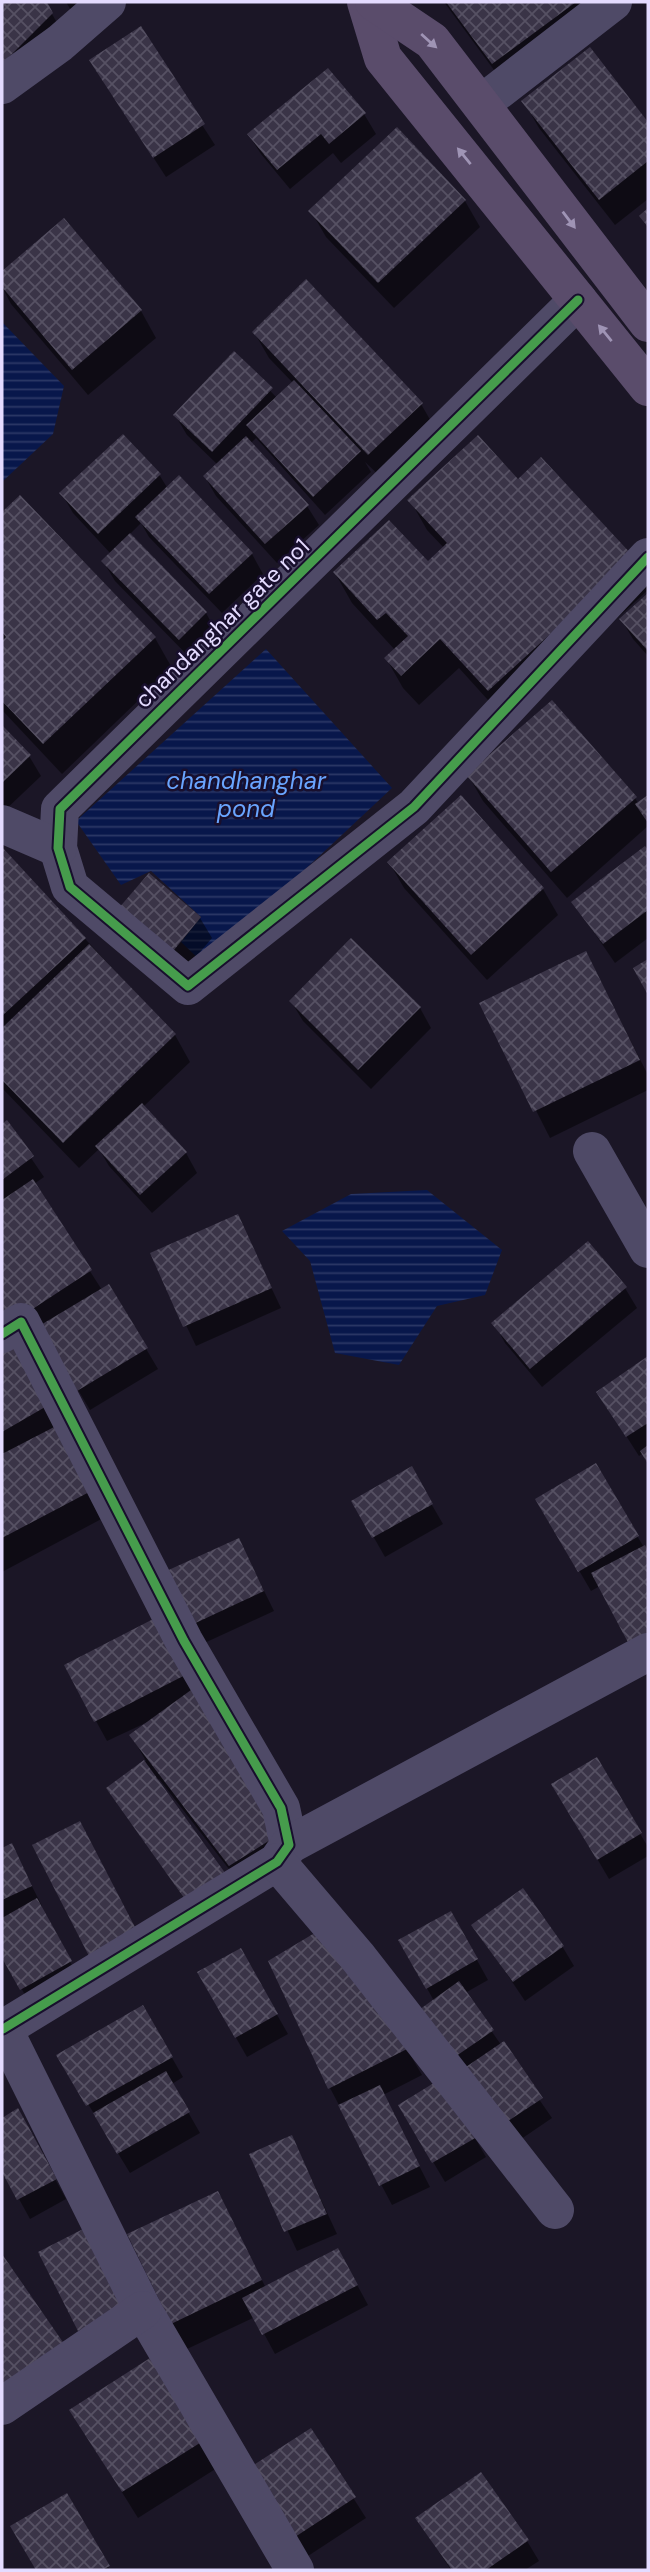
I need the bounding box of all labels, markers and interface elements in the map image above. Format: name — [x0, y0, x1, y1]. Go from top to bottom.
one-way arrow — [420, 33, 438, 49]
one-way arrow — [456, 147, 471, 165]
one-way arrow — [562, 211, 577, 229]
one-way arrow — [598, 325, 613, 343]
street label: chandanghar gate no1 — [128, 532, 316, 714]
water label: chandhanghar pond — [166, 765, 327, 824]

